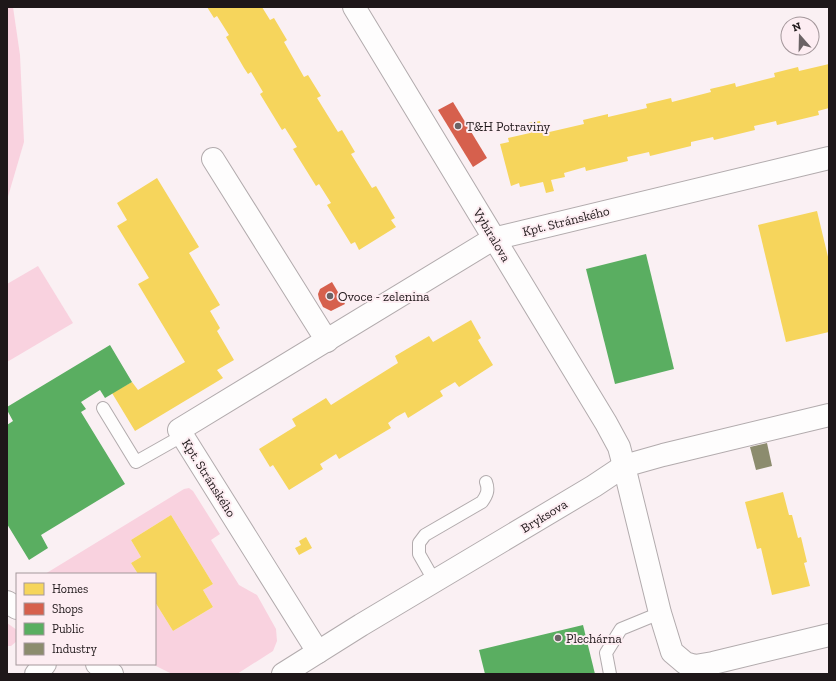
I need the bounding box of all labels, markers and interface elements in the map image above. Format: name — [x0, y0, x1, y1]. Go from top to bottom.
north arrow — [780, 16, 820, 56]
text: N — [791, 19, 803, 35]
place label: T&H Potraviny — [466, 119, 551, 134]
marker: T&H Potraviny — [453, 121, 463, 131]
street label: Kpt. Stránského — [521, 203, 611, 239]
street label: Vybíralova — [470, 205, 514, 265]
place label: Ovoce - zelenina — [338, 289, 430, 304]
marker: Ovoce - zelenina — [325, 291, 335, 301]
street label: Kpt. Stránského — [179, 436, 239, 520]
street label: Bryksova — [518, 496, 571, 536]
legend — [16, 573, 156, 665]
text: Homes — [52, 582, 88, 596]
text: Shops — [52, 602, 83, 616]
text: Public — [52, 622, 85, 636]
place label: Plechárna — [566, 631, 623, 646]
marker: Plechárna — [553, 633, 563, 643]
text: Industry — [52, 642, 98, 656]

